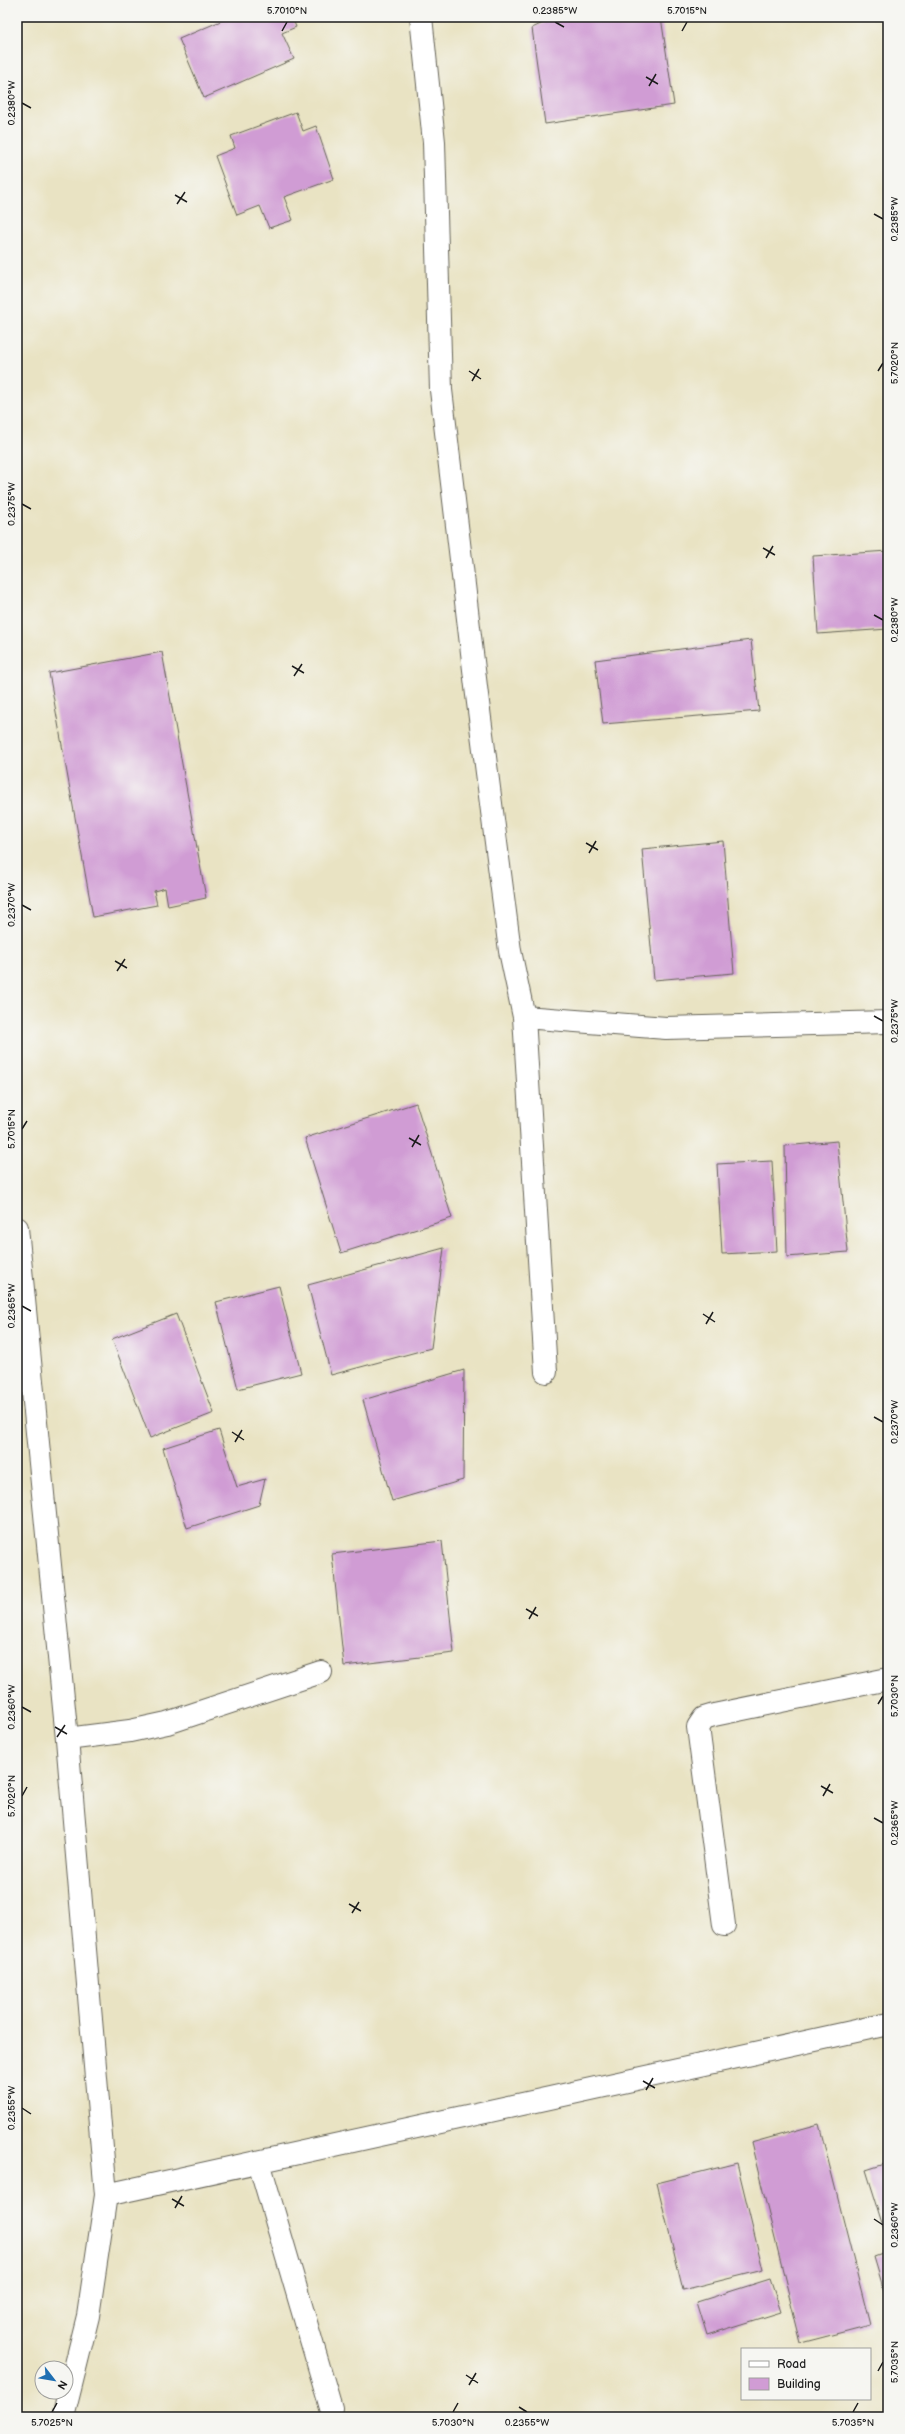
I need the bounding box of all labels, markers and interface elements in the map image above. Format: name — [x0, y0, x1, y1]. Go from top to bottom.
text: 5.7010°N — [267, 5, 307, 17]
text: 0.2385°W — [533, 5, 577, 17]
text: 5.7015°N — [667, 5, 707, 17]
text: 0.2380°W — [6, 80, 18, 126]
text: 0.2385°W — [889, 197, 901, 241]
text: 5.7020°N — [889, 342, 901, 384]
text: 0.2375°W — [6, 482, 18, 526]
text: 0.2380°W — [889, 597, 901, 643]
text: 0.2370°W — [6, 883, 18, 927]
text: 0.2375°W — [889, 999, 901, 1043]
text: 5.7015°N — [6, 1109, 18, 1149]
text: 0.2365°W — [6, 1283, 18, 1329]
text: 0.2370°W — [889, 1400, 901, 1444]
text: 5.7030°N — [889, 1675, 901, 1717]
text: 0.2360°W — [6, 1684, 18, 1730]
text: 5.7020°N — [6, 1775, 18, 1817]
text: 0.2365°W — [889, 1800, 901, 1846]
text: 0.2355°W — [6, 2086, 18, 2130]
text: 0.2360°W — [889, 2202, 901, 2248]
text: 5.7035°N — [889, 2341, 901, 2383]
legend — [741, 2348, 871, 2400]
text: Road — [777, 2357, 806, 2372]
north arrow — [34, 2360, 74, 2400]
text: Building — [777, 2377, 821, 2392]
text: N — [54, 2378, 70, 2392]
text: 5.7025°N — [31, 2417, 73, 2429]
text: 5.7030°N — [432, 2417, 474, 2429]
text: 0.2355°W — [505, 2417, 549, 2429]
text: 5.7035°N — [832, 2417, 874, 2429]

